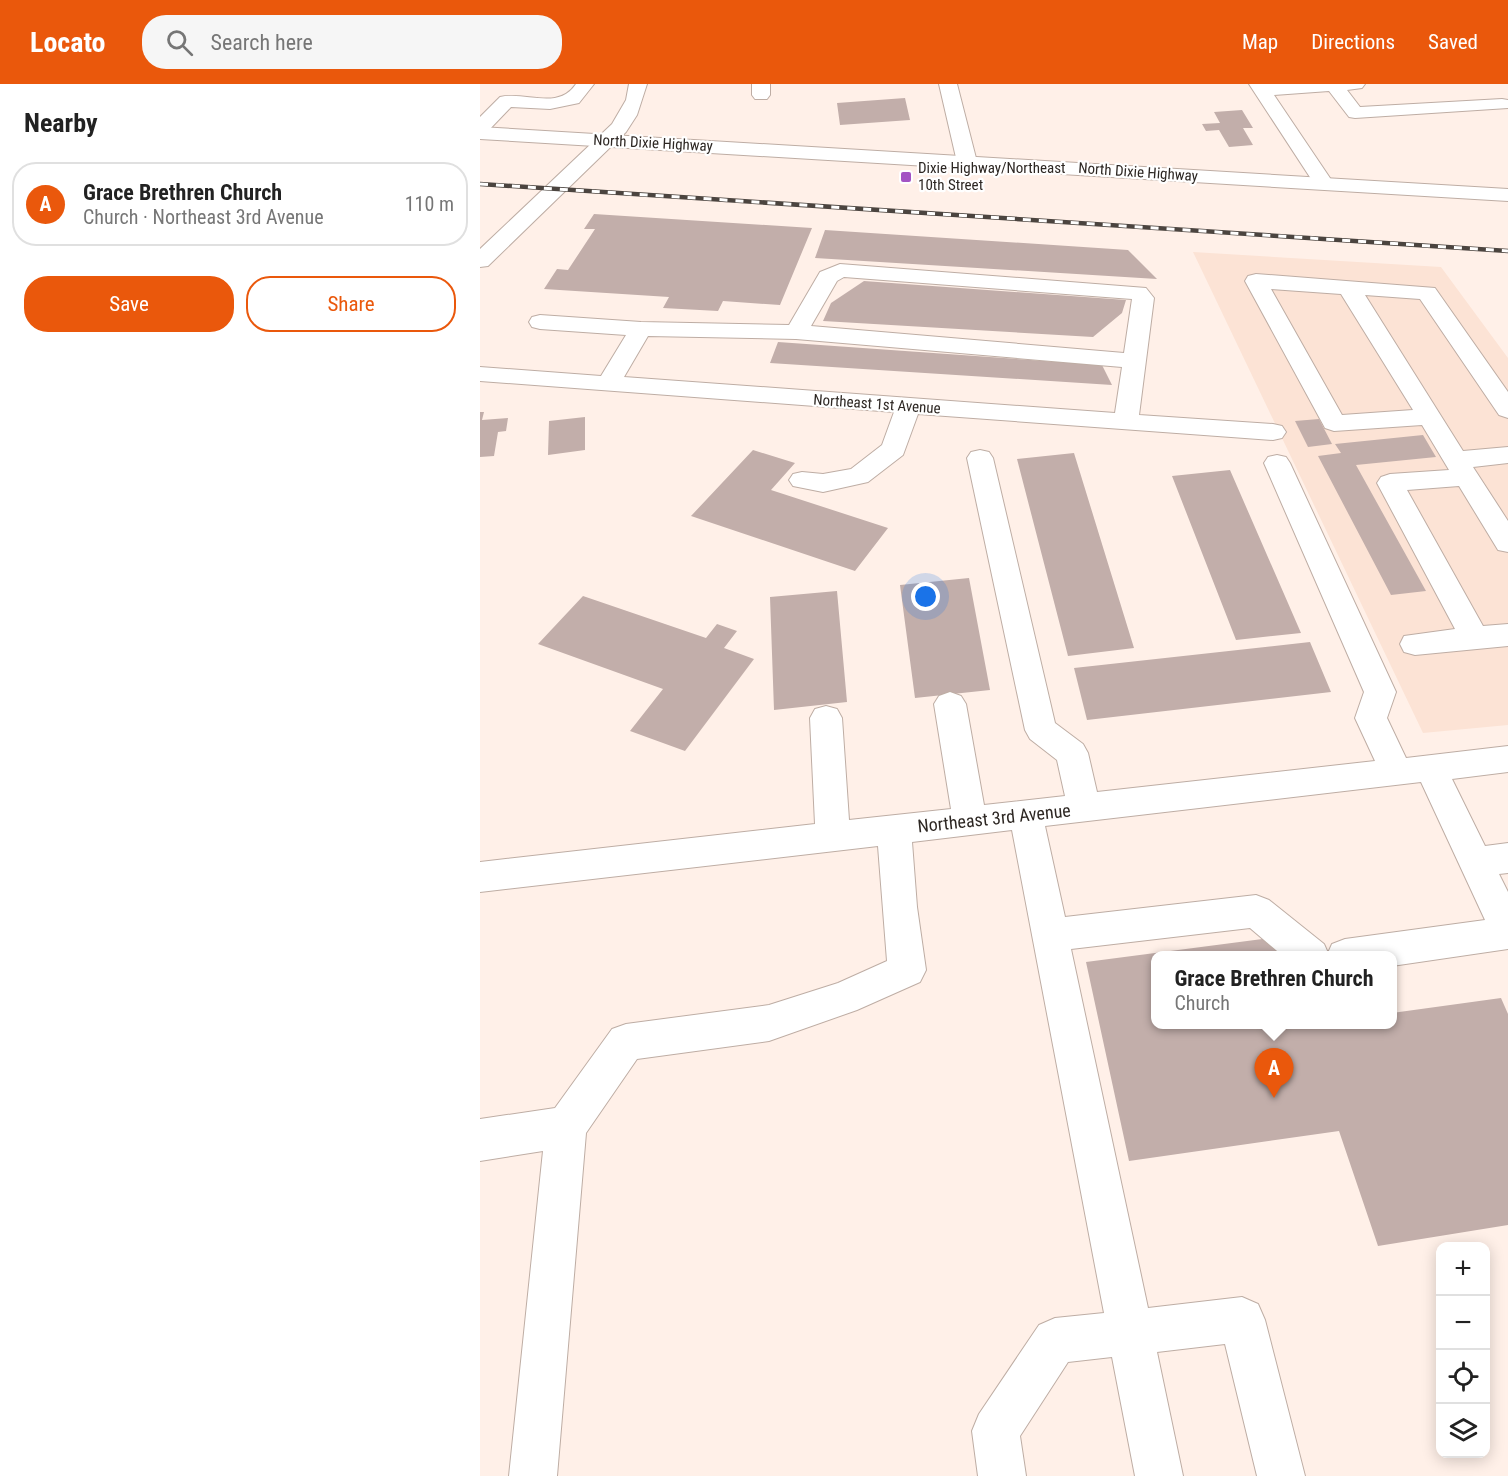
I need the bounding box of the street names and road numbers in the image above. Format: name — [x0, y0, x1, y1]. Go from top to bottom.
street label: North Dixie Highway — [593, 131, 713, 155]
street label: North Dixie Highway — [1078, 159, 1198, 185]
street label: Northeast 1st Avenue — [813, 391, 941, 417]
street label: Northeast 3rd Avenue — [916, 800, 1072, 836]

